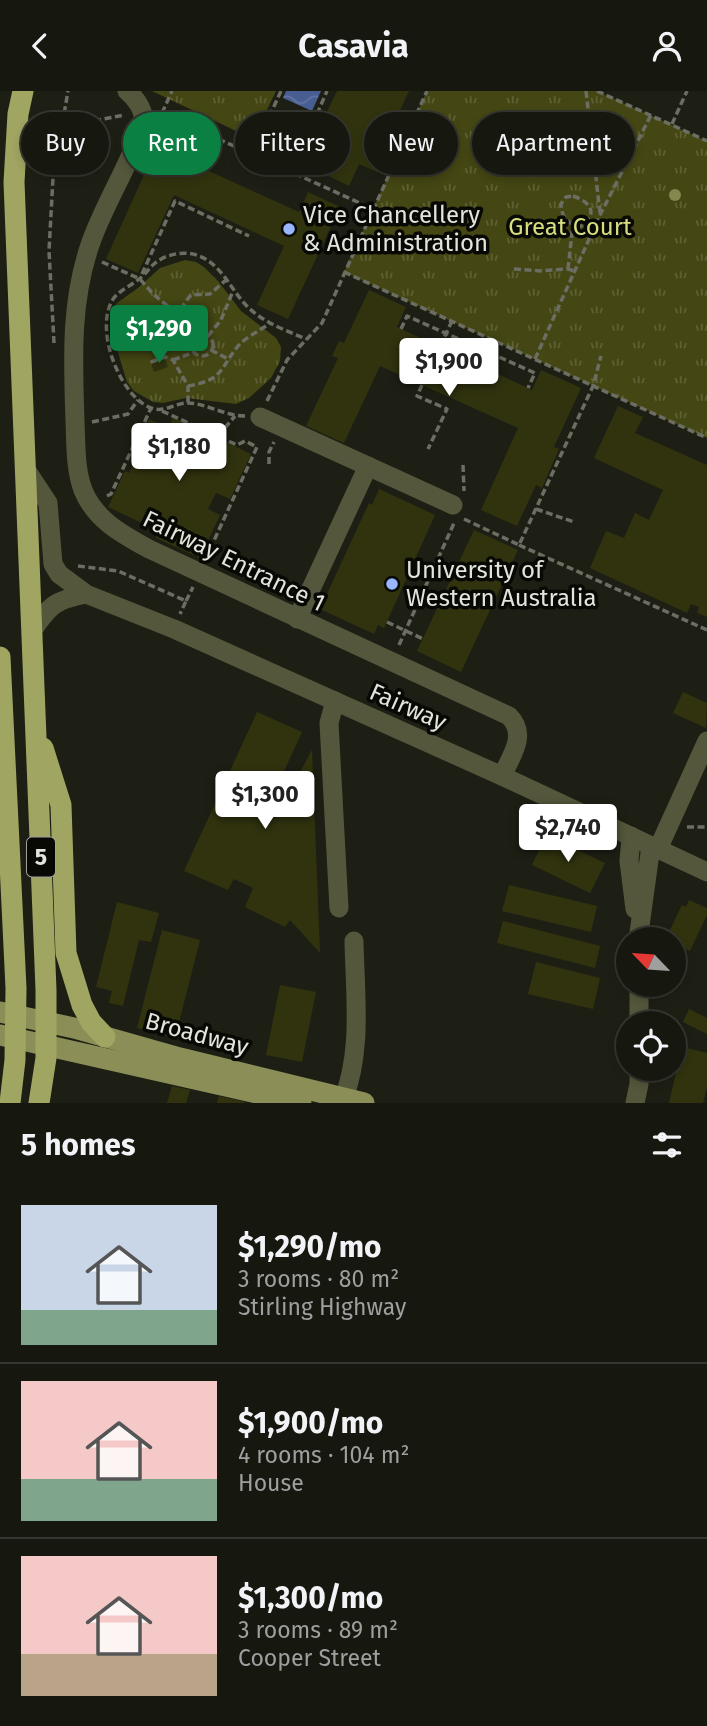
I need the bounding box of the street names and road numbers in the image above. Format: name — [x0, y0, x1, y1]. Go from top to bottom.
street label: Fairway Entrance 1 — [138, 505, 330, 617]
street label: Fairway — [365, 678, 451, 736]
road number: 5 — [27, 837, 55, 877]
street label: Broadway — [142, 1007, 252, 1061]

